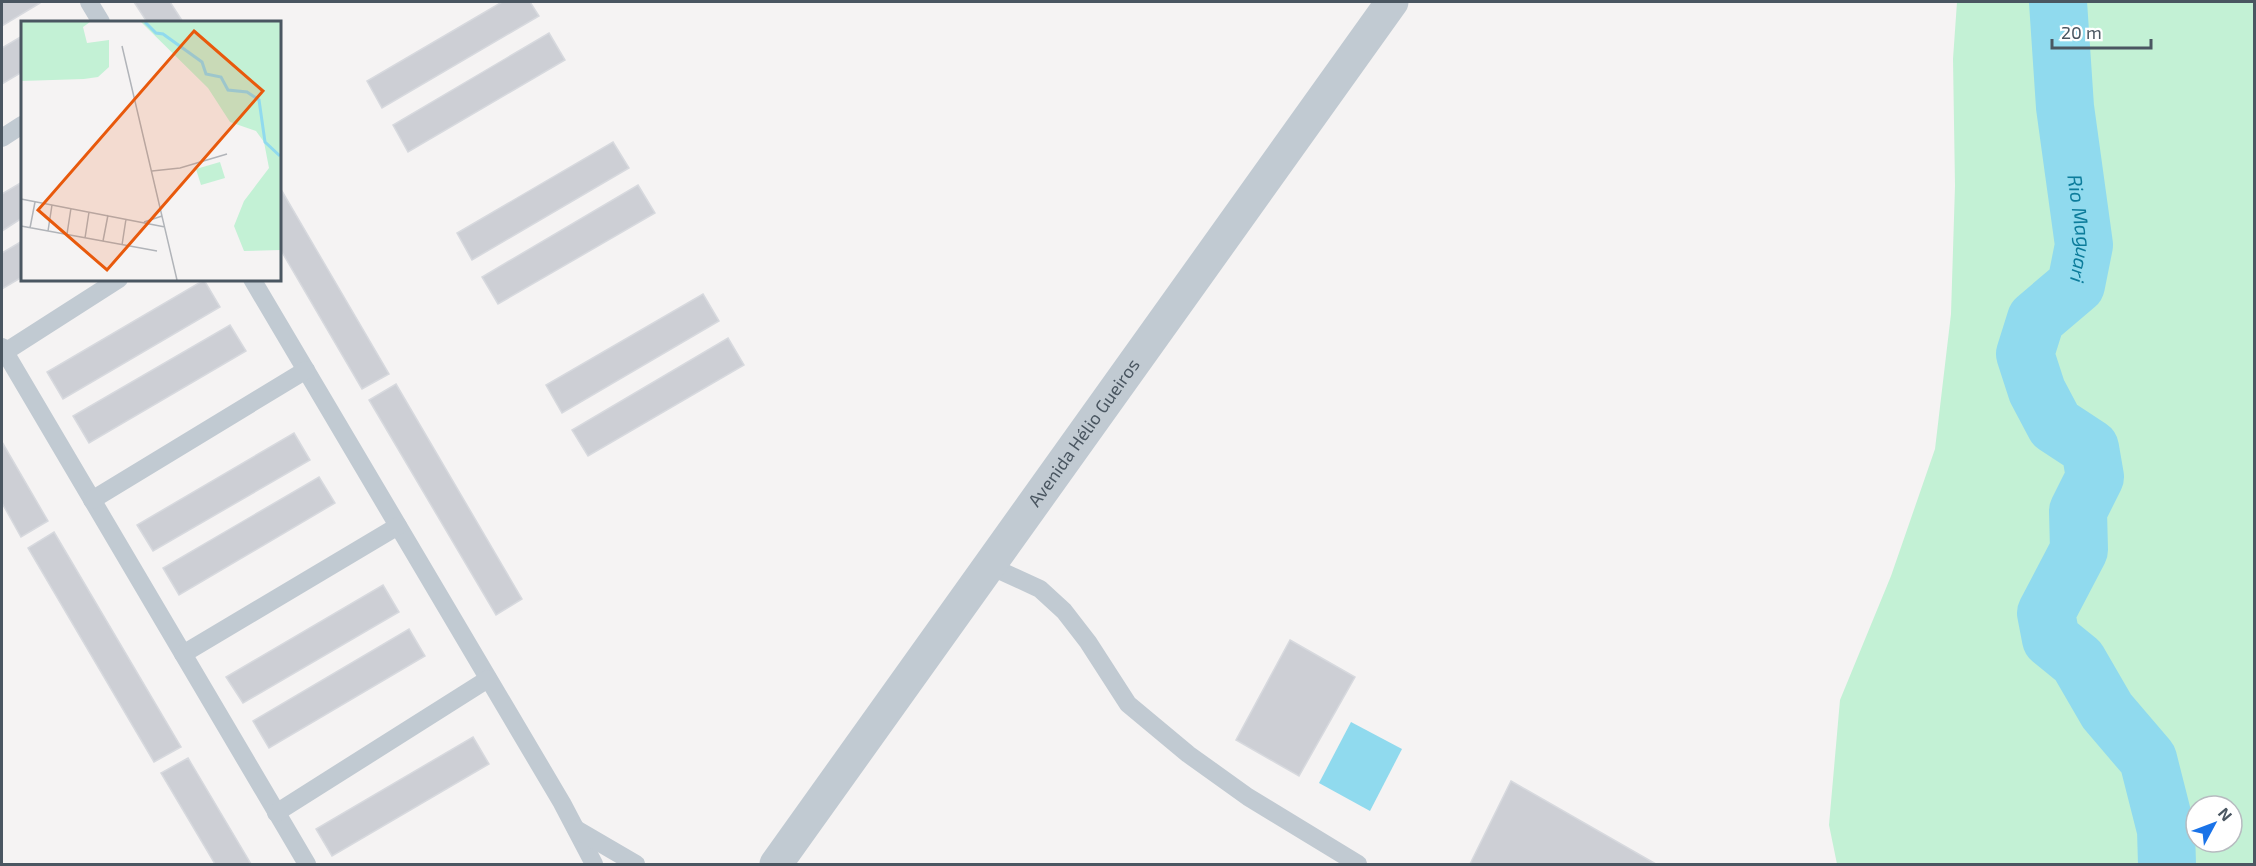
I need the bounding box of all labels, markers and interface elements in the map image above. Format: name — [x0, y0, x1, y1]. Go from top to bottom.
scale bar — [2052, 12, 2151, 50]
inset map — [21, 21, 280, 280]
text: 20 m — [2061, 21, 2102, 43]
water label: Rio Maguari — [2063, 173, 2097, 285]
street label: Avenida Hélio Gueiros — [1023, 354, 1144, 511]
north arrow — [2184, 794, 2244, 854]
text: N — [2215, 803, 2237, 824]

